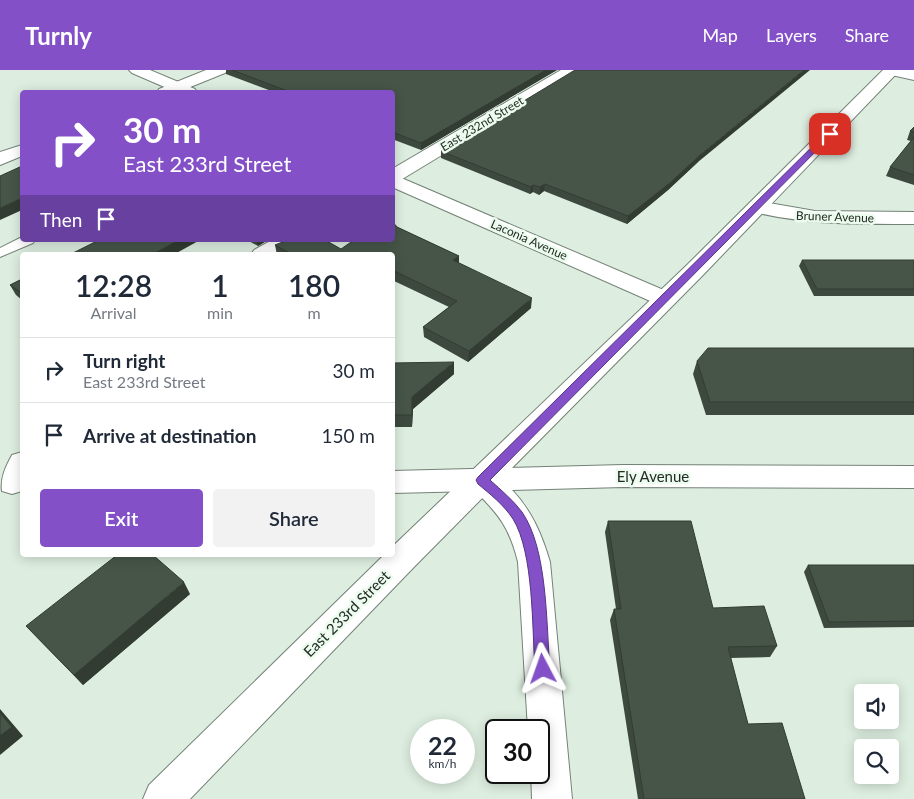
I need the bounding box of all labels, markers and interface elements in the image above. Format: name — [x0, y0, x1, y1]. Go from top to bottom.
text: Turnly — [25, 21, 92, 50]
text: Map — [702, 24, 738, 46]
text: Layers — [766, 24, 817, 46]
text: Share — [845, 24, 889, 46]
street label: East 232nd Street — [437, 92, 527, 154]
text: 30 m — [123, 108, 201, 150]
icon: right — [40, 110, 105, 175]
pin — [809, 113, 851, 155]
icon: arrive — [816, 120, 844, 148]
text: East 233rd Street — [123, 150, 291, 177]
icon: arrive — [92, 205, 120, 233]
text: Then — [40, 208, 82, 231]
street label: Bruner Avenue — [796, 208, 874, 225]
street label: Laconia Avenue — [488, 216, 570, 263]
text: 12:28 — [75, 267, 152, 303]
text: 1 — [211, 267, 229, 303]
text: 180 — [288, 267, 340, 303]
text: Arrival — [90, 303, 137, 322]
text: min — [207, 303, 233, 322]
text: m — [307, 303, 321, 322]
text: Turn right — [83, 349, 165, 372]
icon: right — [40, 356, 68, 384]
text: 30 m — [332, 359, 375, 382]
text: East 233rd Street — [83, 372, 205, 391]
icon: arrive — [40, 421, 68, 449]
text: Arrive at destination — [83, 424, 256, 447]
text: 150 m — [321, 424, 375, 447]
street label: Ely Avenue — [617, 467, 689, 485]
button: Exit — [40, 489, 203, 547]
button: Share — [213, 489, 375, 547]
street label: East 233rd Street — [299, 566, 394, 660]
position arrow — [516, 642, 568, 694]
map controls — [854, 684, 899, 784]
button: sound — [854, 684, 899, 729]
speed limit sign: 30 — [485, 719, 550, 784]
text: 22 — [428, 730, 457, 760]
button: search — [854, 739, 899, 784]
text: km/h — [428, 756, 457, 771]

